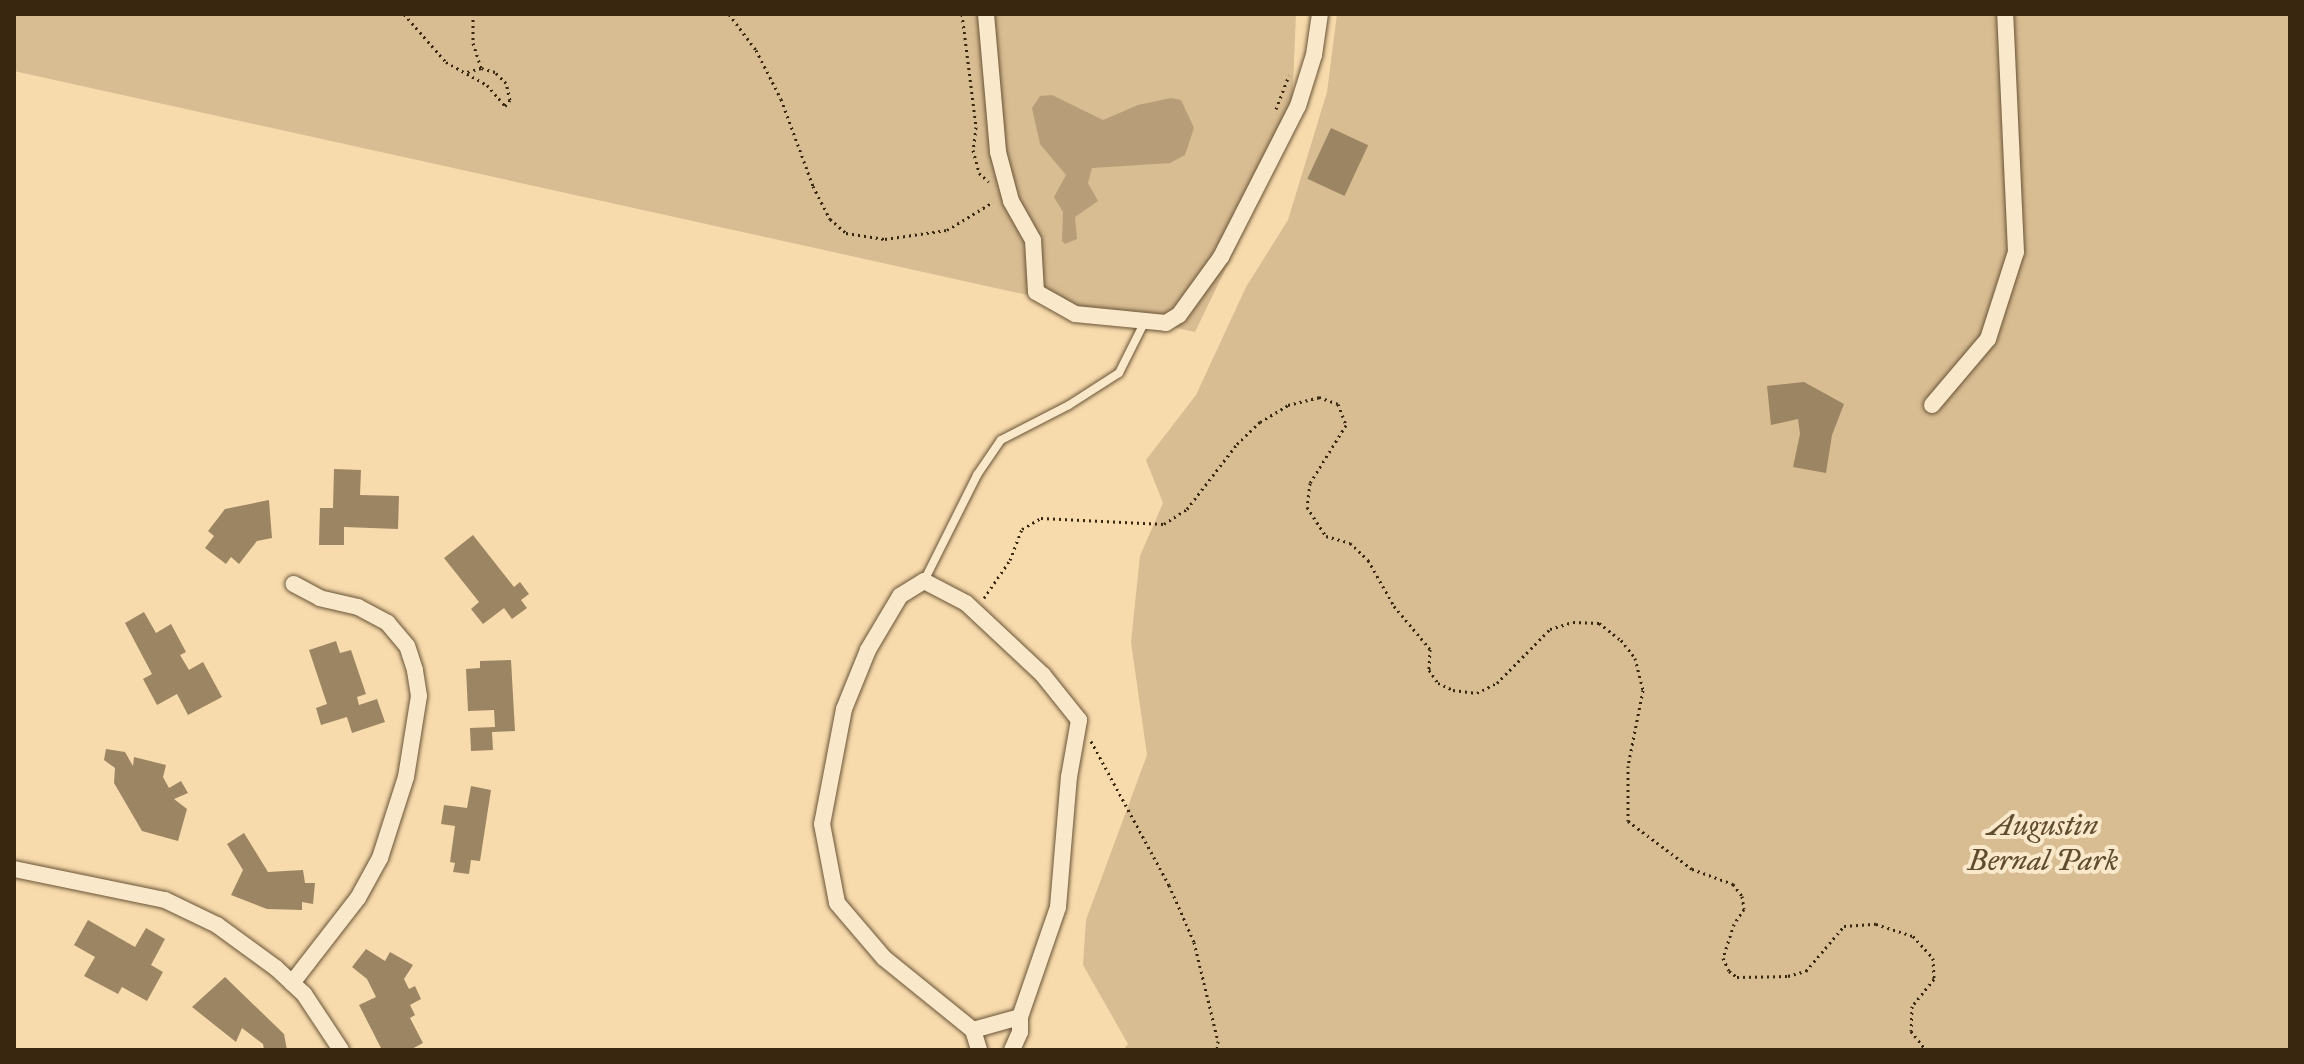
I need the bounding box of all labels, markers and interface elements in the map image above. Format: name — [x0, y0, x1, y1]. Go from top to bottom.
park label: Augustin Bernal Park — [1968, 807, 2118, 878]

